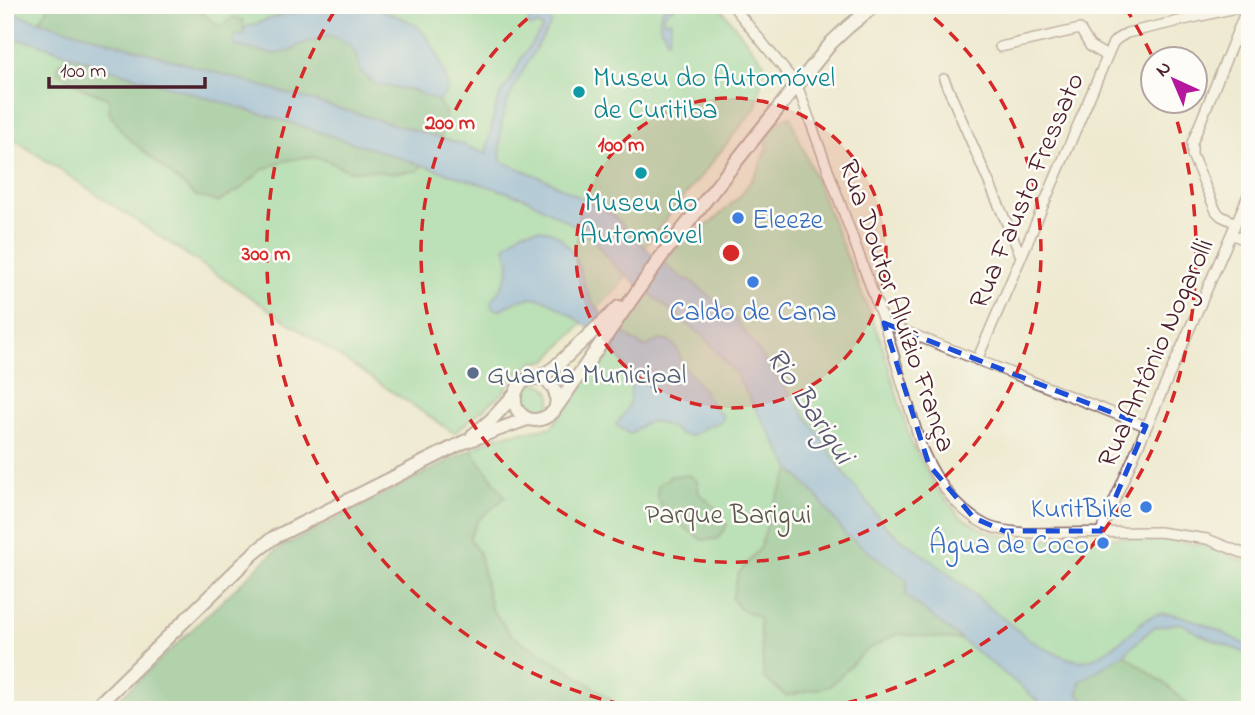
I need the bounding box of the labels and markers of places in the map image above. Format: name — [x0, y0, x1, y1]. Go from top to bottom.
place label: Museu do Automóvel de Curitiba — [593, 59, 835, 132]
marker: Museu do Automóvel de Curitiba — [571, 84, 587, 100]
marker: Museu do Automóvel — [633, 165, 649, 181]
place label: Museu do Automóvel — [580, 184, 702, 257]
place label: Eleeze — [752, 201, 823, 242]
marker: Eleeze — [730, 210, 746, 226]
centre of rings — [719, 241, 743, 265]
marker: Caldo de Cana — [745, 274, 761, 290]
place label: Caldo de Cana — [669, 293, 837, 334]
place label: Guarda Municipal — [487, 356, 686, 397]
marker: Guarda Municipal — [465, 365, 481, 381]
place label: KuritBike — [1031, 490, 1132, 531]
marker: KuritBike — [1138, 499, 1154, 515]
place label: Água de Coco — [929, 526, 1089, 567]
marker: Água de Coco — [1095, 535, 1111, 551]

